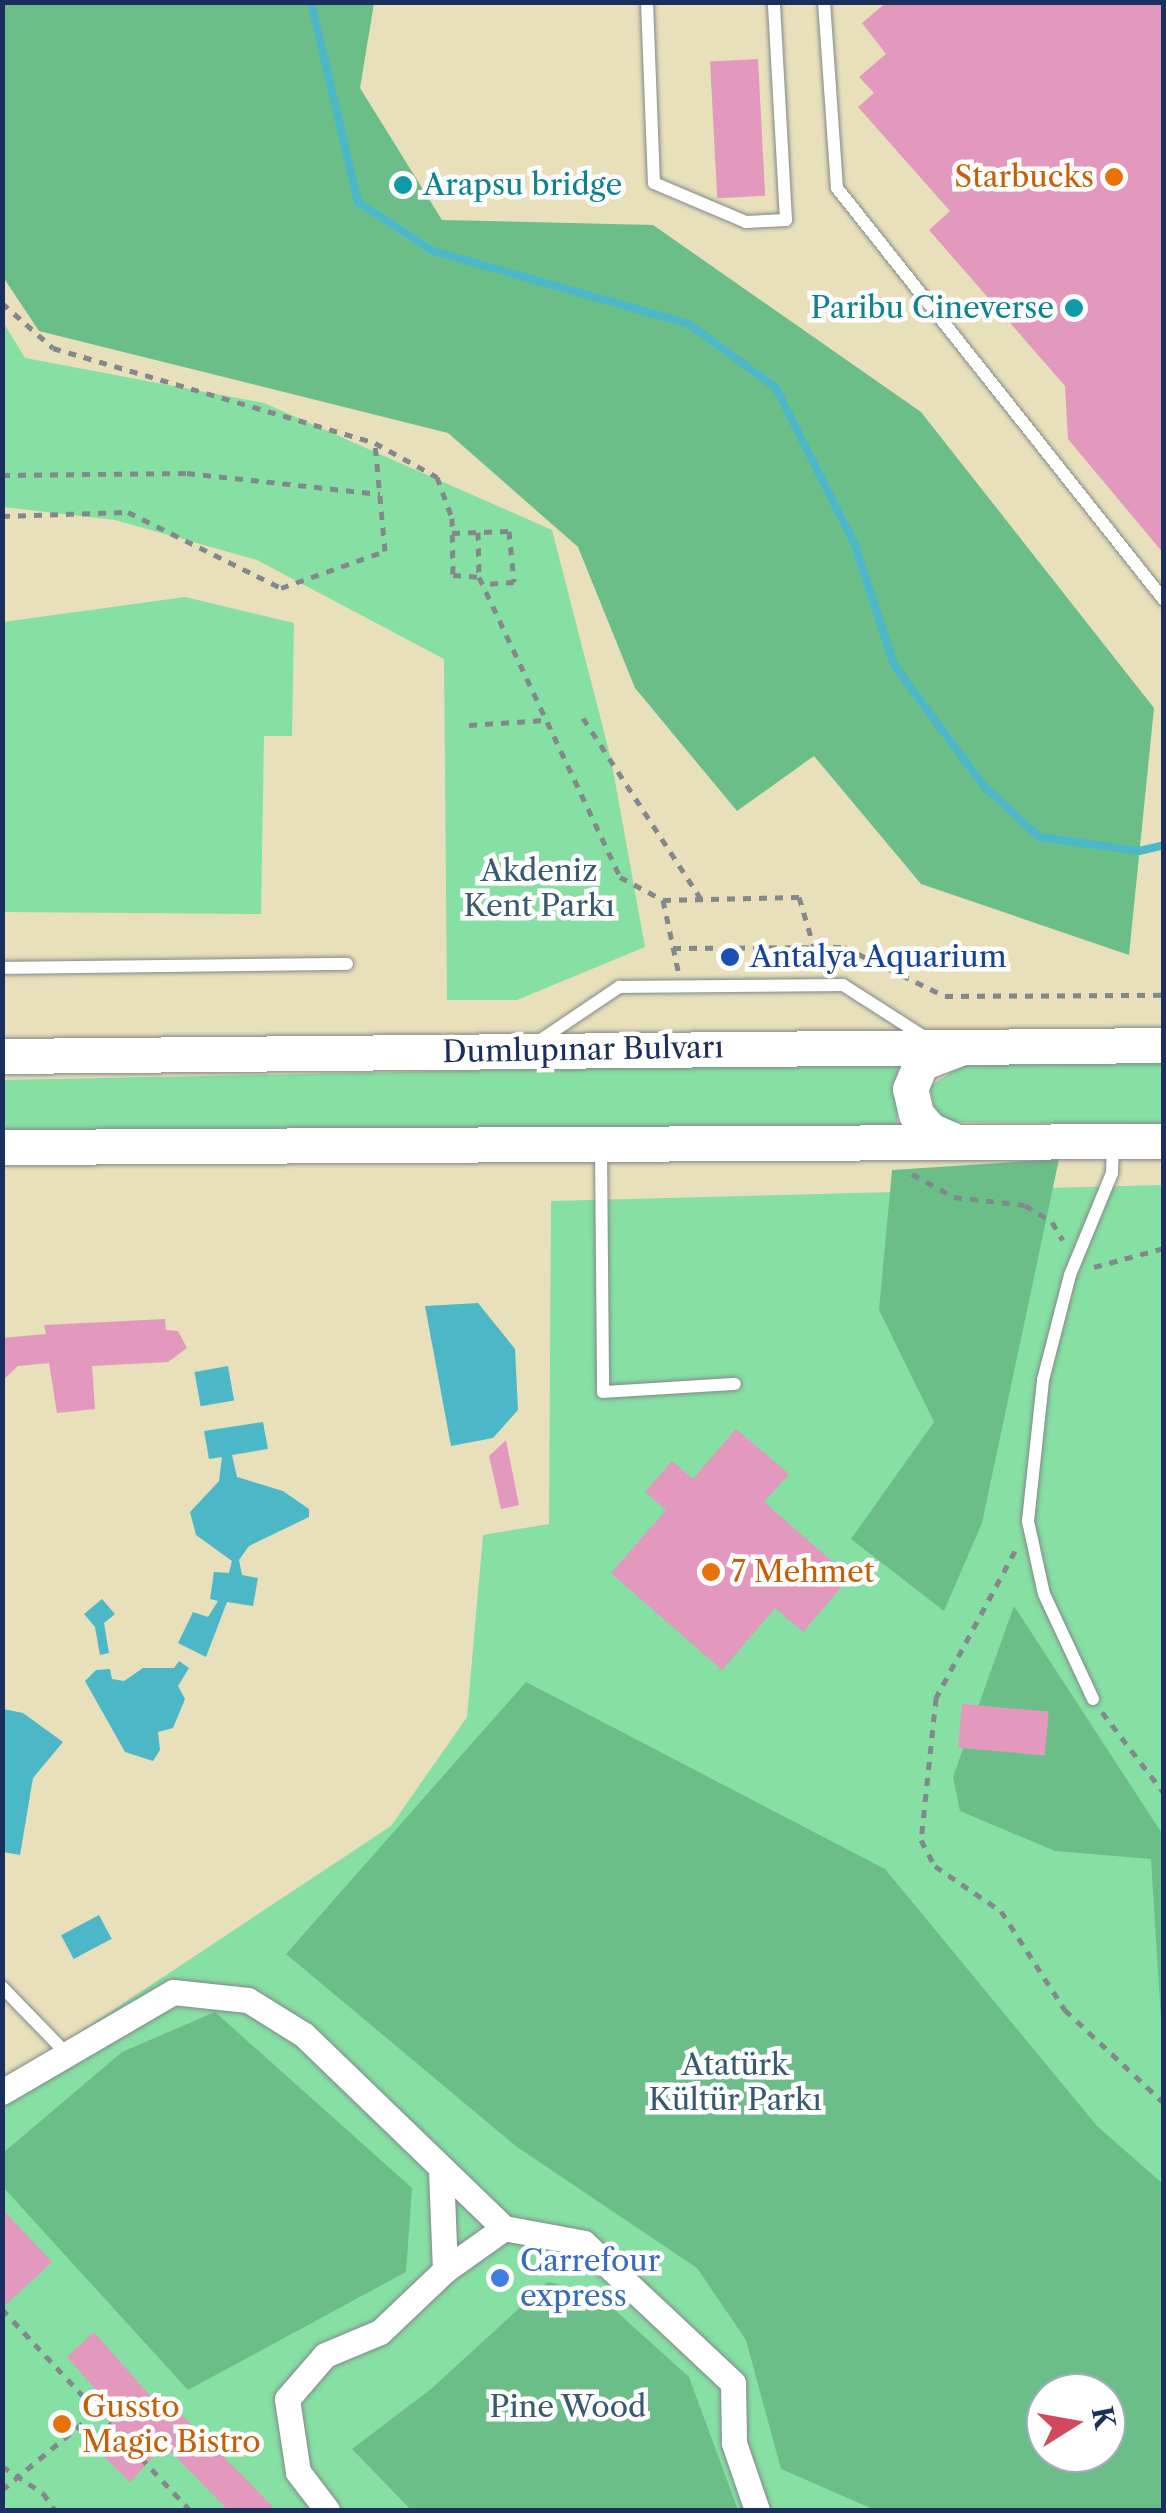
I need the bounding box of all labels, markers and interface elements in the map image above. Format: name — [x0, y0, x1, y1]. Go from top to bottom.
place label: Starbucks — [954, 159, 1094, 195]
marker: Starbucks — [1103, 166, 1125, 188]
place label: Arapsu bridge — [423, 167, 622, 203]
marker: Arapsu bridge — [392, 174, 414, 196]
place label: Paribu Cineverse — [810, 290, 1054, 326]
marker: Paribu Cineverse — [1063, 297, 1085, 319]
park label: Akdeniz Kent Parkı — [463, 853, 615, 924]
place label: Antalya Aquarium — [750, 939, 1008, 975]
marker: Antalya Aquarium — [719, 946, 741, 968]
street label: Dumlupınar Bulvarı — [442, 1030, 724, 1070]
place label: 7 Mehmet — [731, 1554, 874, 1590]
marker: 7 Mehmet — [700, 1561, 722, 1583]
park label: Atatürk Kültür Parkı — [648, 2047, 822, 2118]
place label: Carrefour express — [520, 2243, 660, 2314]
marker: Carrefour express — [489, 2267, 511, 2289]
north arrow — [1026, 2373, 1126, 2473]
place label: Gussto Magic Bistro — [82, 2389, 261, 2460]
park label: Pine Wood — [489, 2389, 647, 2425]
text: K — [1085, 2403, 1122, 2432]
marker: Gussto Magic Bistro — [51, 2413, 73, 2435]

